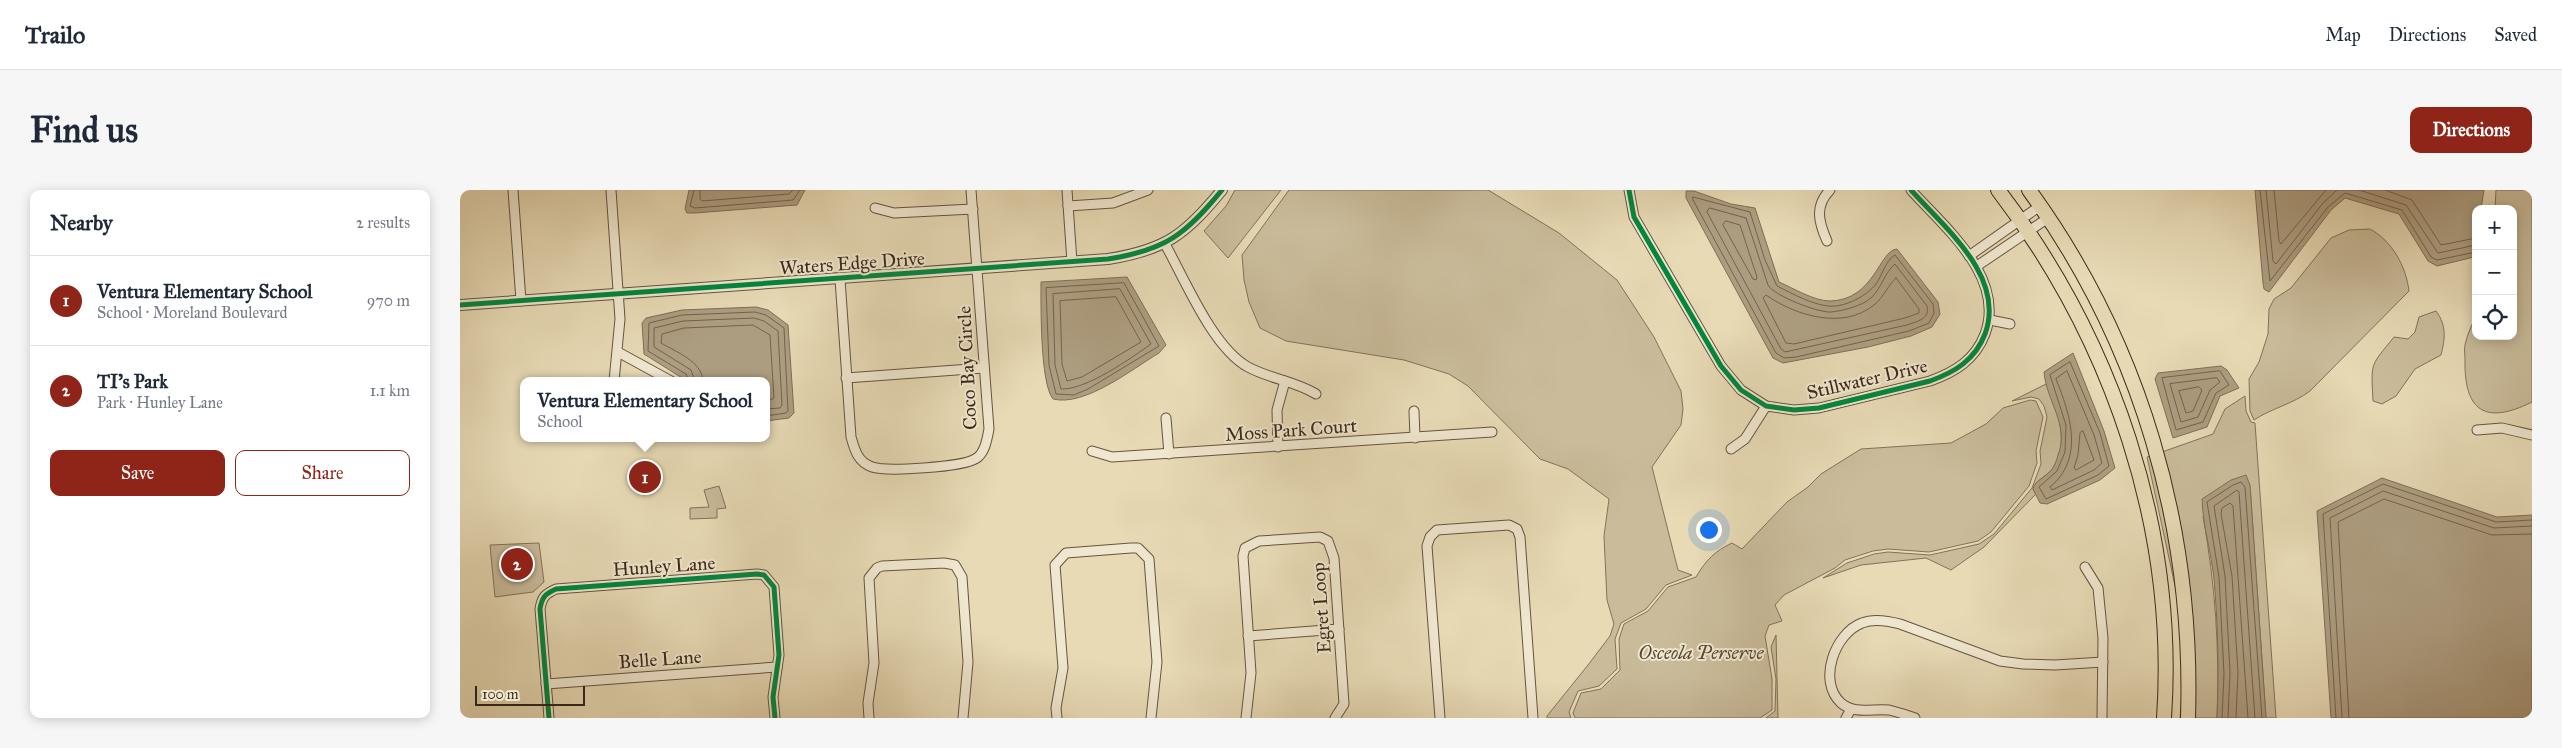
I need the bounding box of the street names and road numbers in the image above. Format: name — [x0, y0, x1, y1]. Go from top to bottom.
street label: Waters Edge Drive — [778, 246, 926, 281]
street label: Coco Bay Circle — [952, 305, 982, 431]
street label: Stillwater Drive — [1804, 354, 1930, 404]
street label: Moss Park Court — [1224, 414, 1358, 446]
street label: Hunley Lane — [612, 551, 716, 581]
street label: Egret Loop — [1306, 562, 1337, 654]
street label: Belle Lane — [618, 645, 702, 673]

